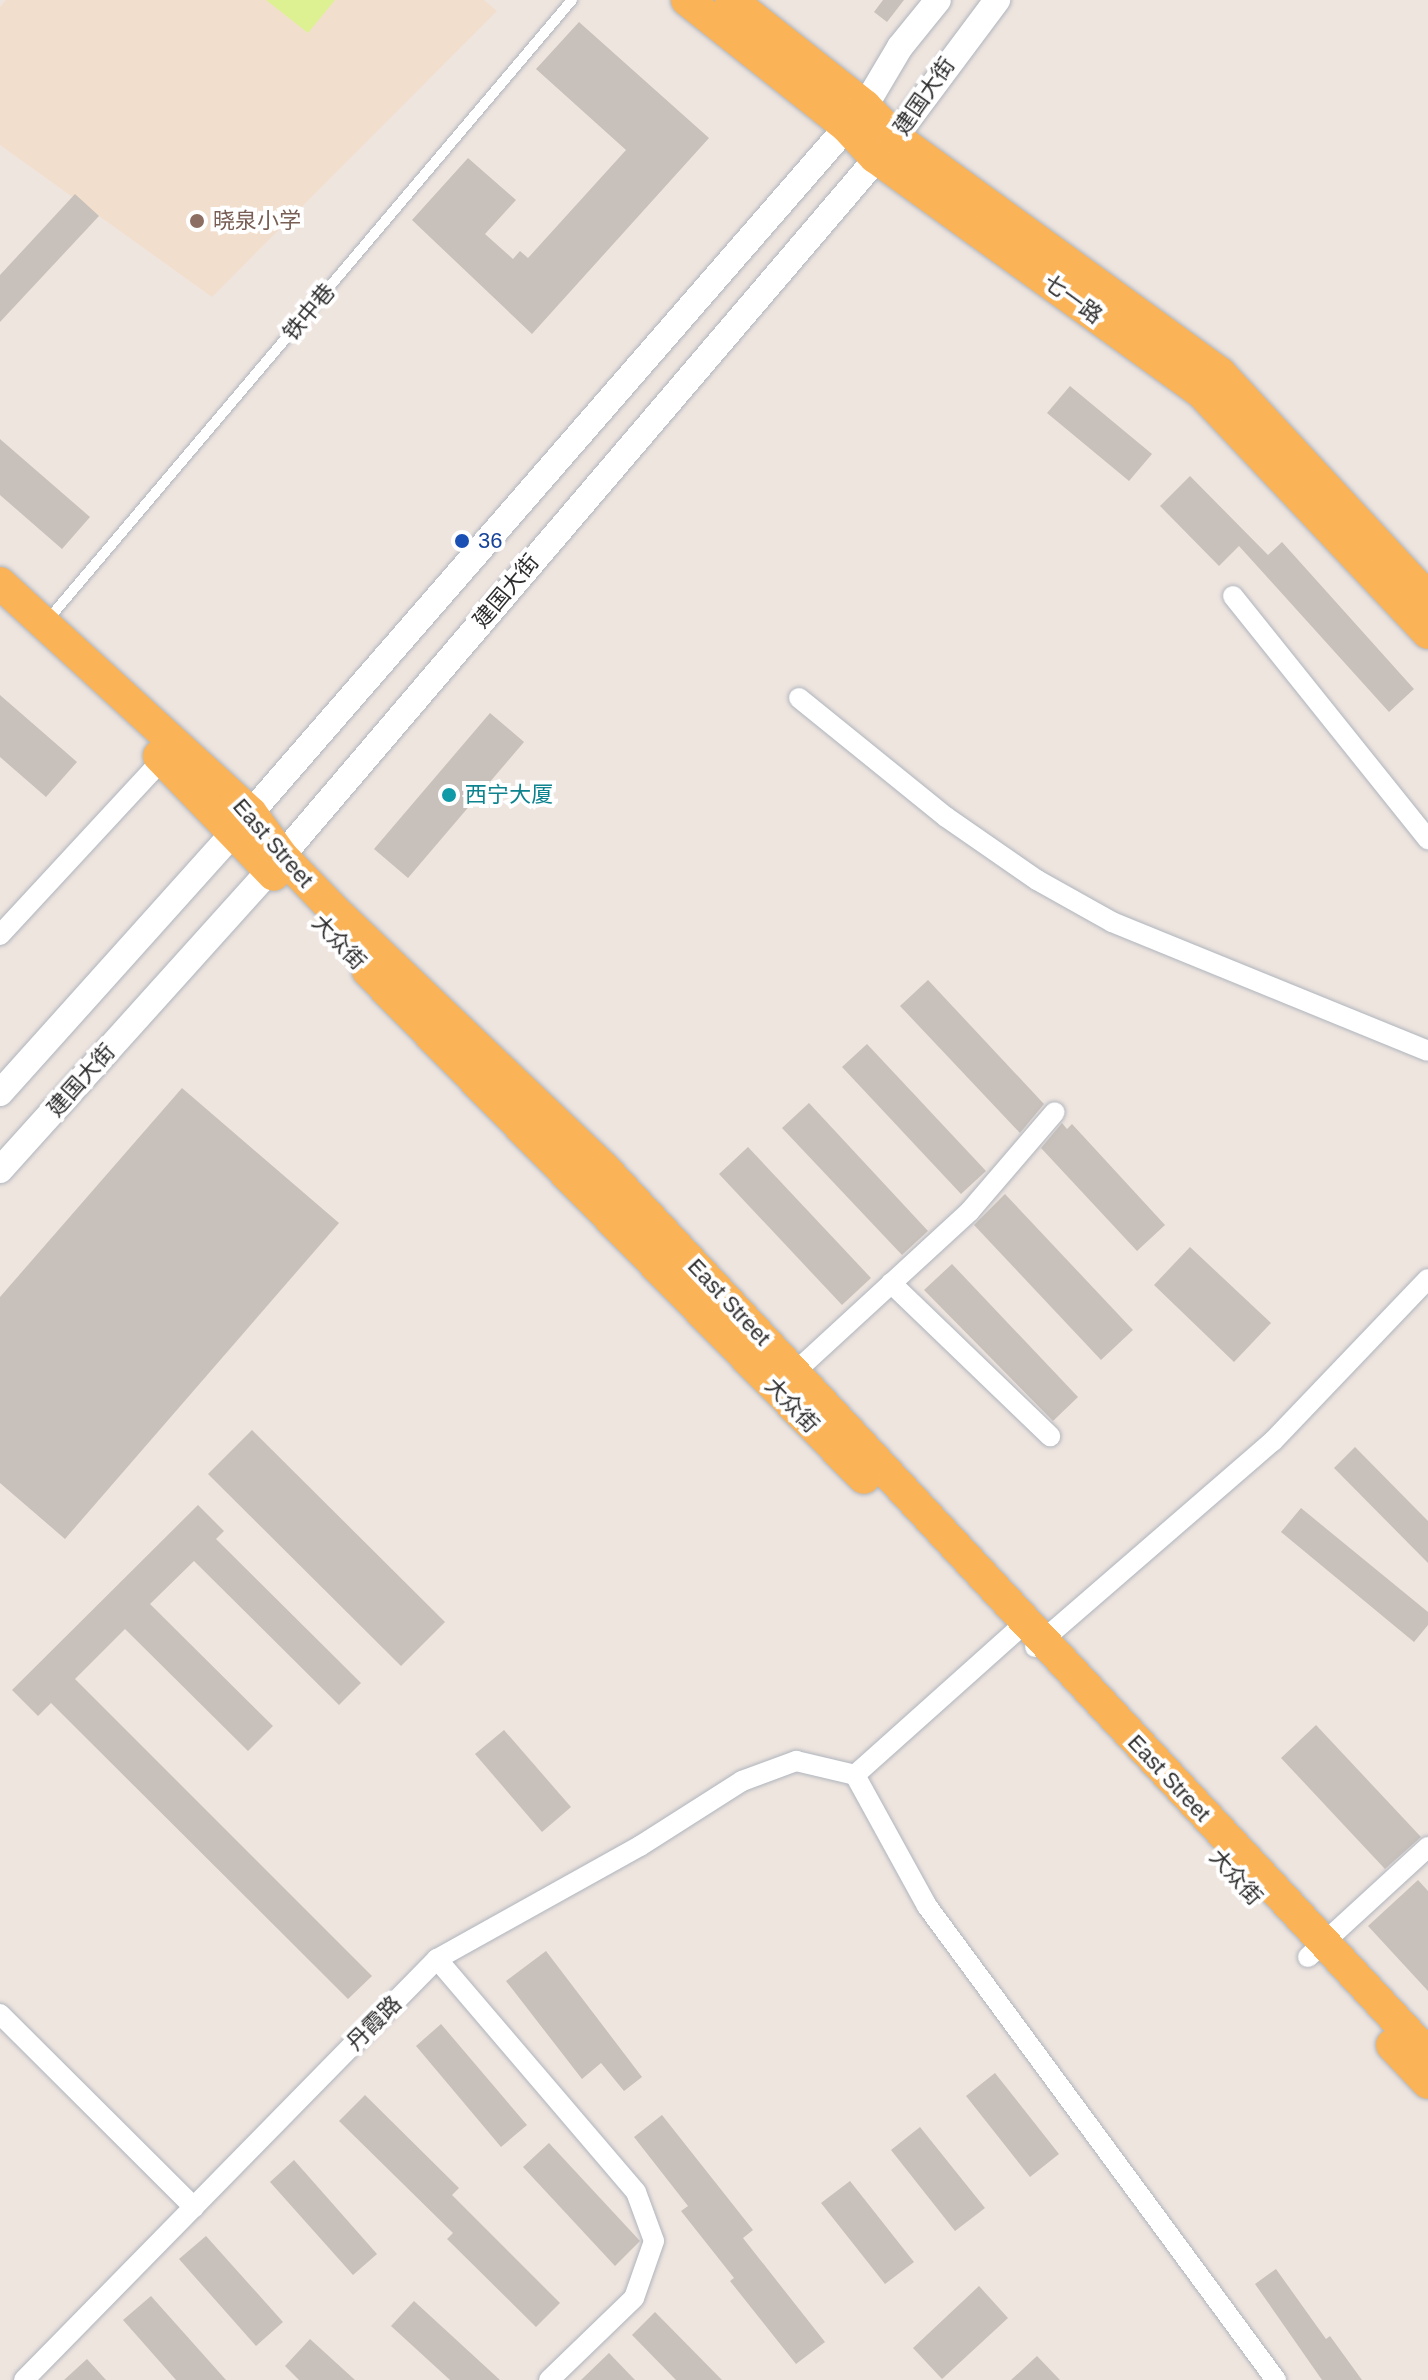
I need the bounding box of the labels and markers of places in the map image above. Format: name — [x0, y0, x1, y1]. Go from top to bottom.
place label: 晓泉小学 — [213, 208, 301, 234]
marker: 晓泉小学 — [188, 212, 206, 230]
place label: 36 — [478, 528, 502, 554]
marker: 36 — [453, 532, 471, 550]
place label: 西宁大厦 — [465, 782, 553, 808]
marker: 西宁大厦 — [440, 786, 458, 804]

